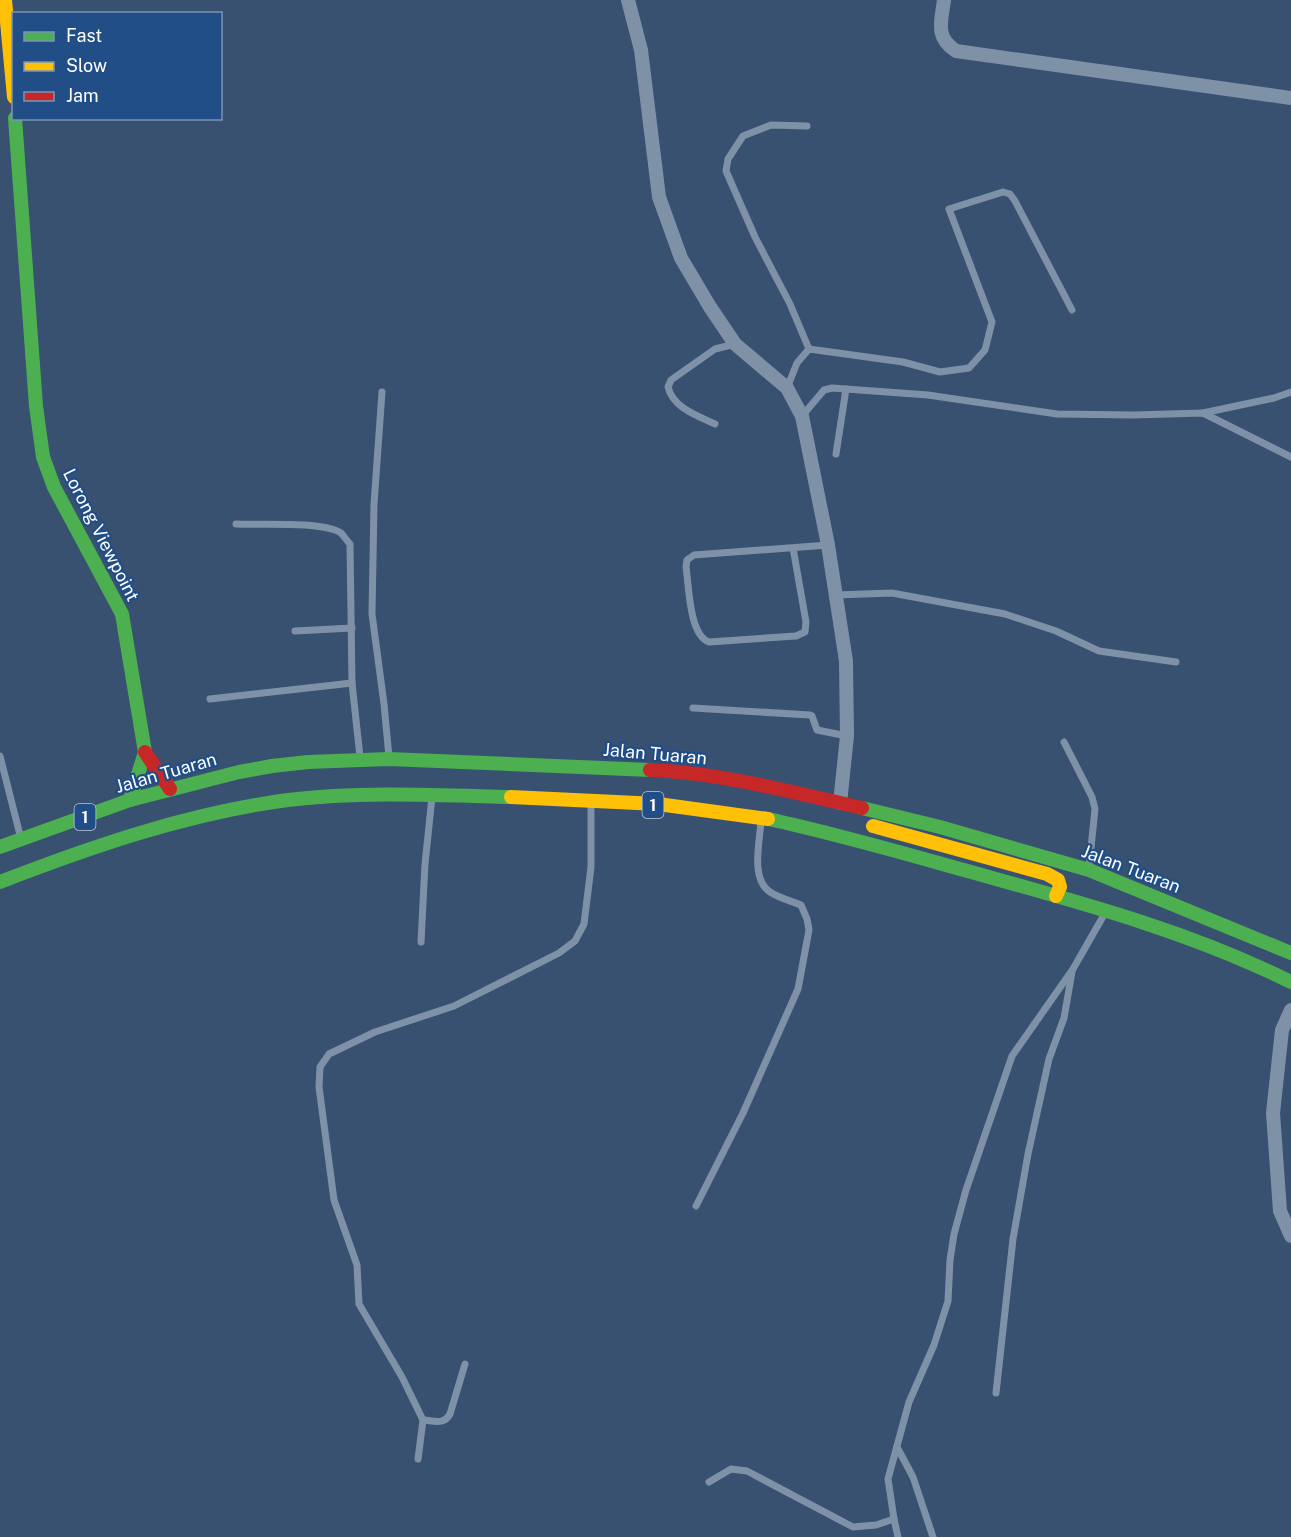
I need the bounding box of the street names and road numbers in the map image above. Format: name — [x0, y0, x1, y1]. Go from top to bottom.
street label: Lorong Viewpoint — [59, 465, 144, 605]
street label: Jalan Tuaran — [602, 739, 708, 769]
street label: Jalan Tuaran — [113, 748, 219, 797]
road number: 1 — [642, 792, 664, 818]
road number: 1 — [74, 804, 96, 830]
street label: Jalan Tuaran — [1079, 840, 1184, 897]

